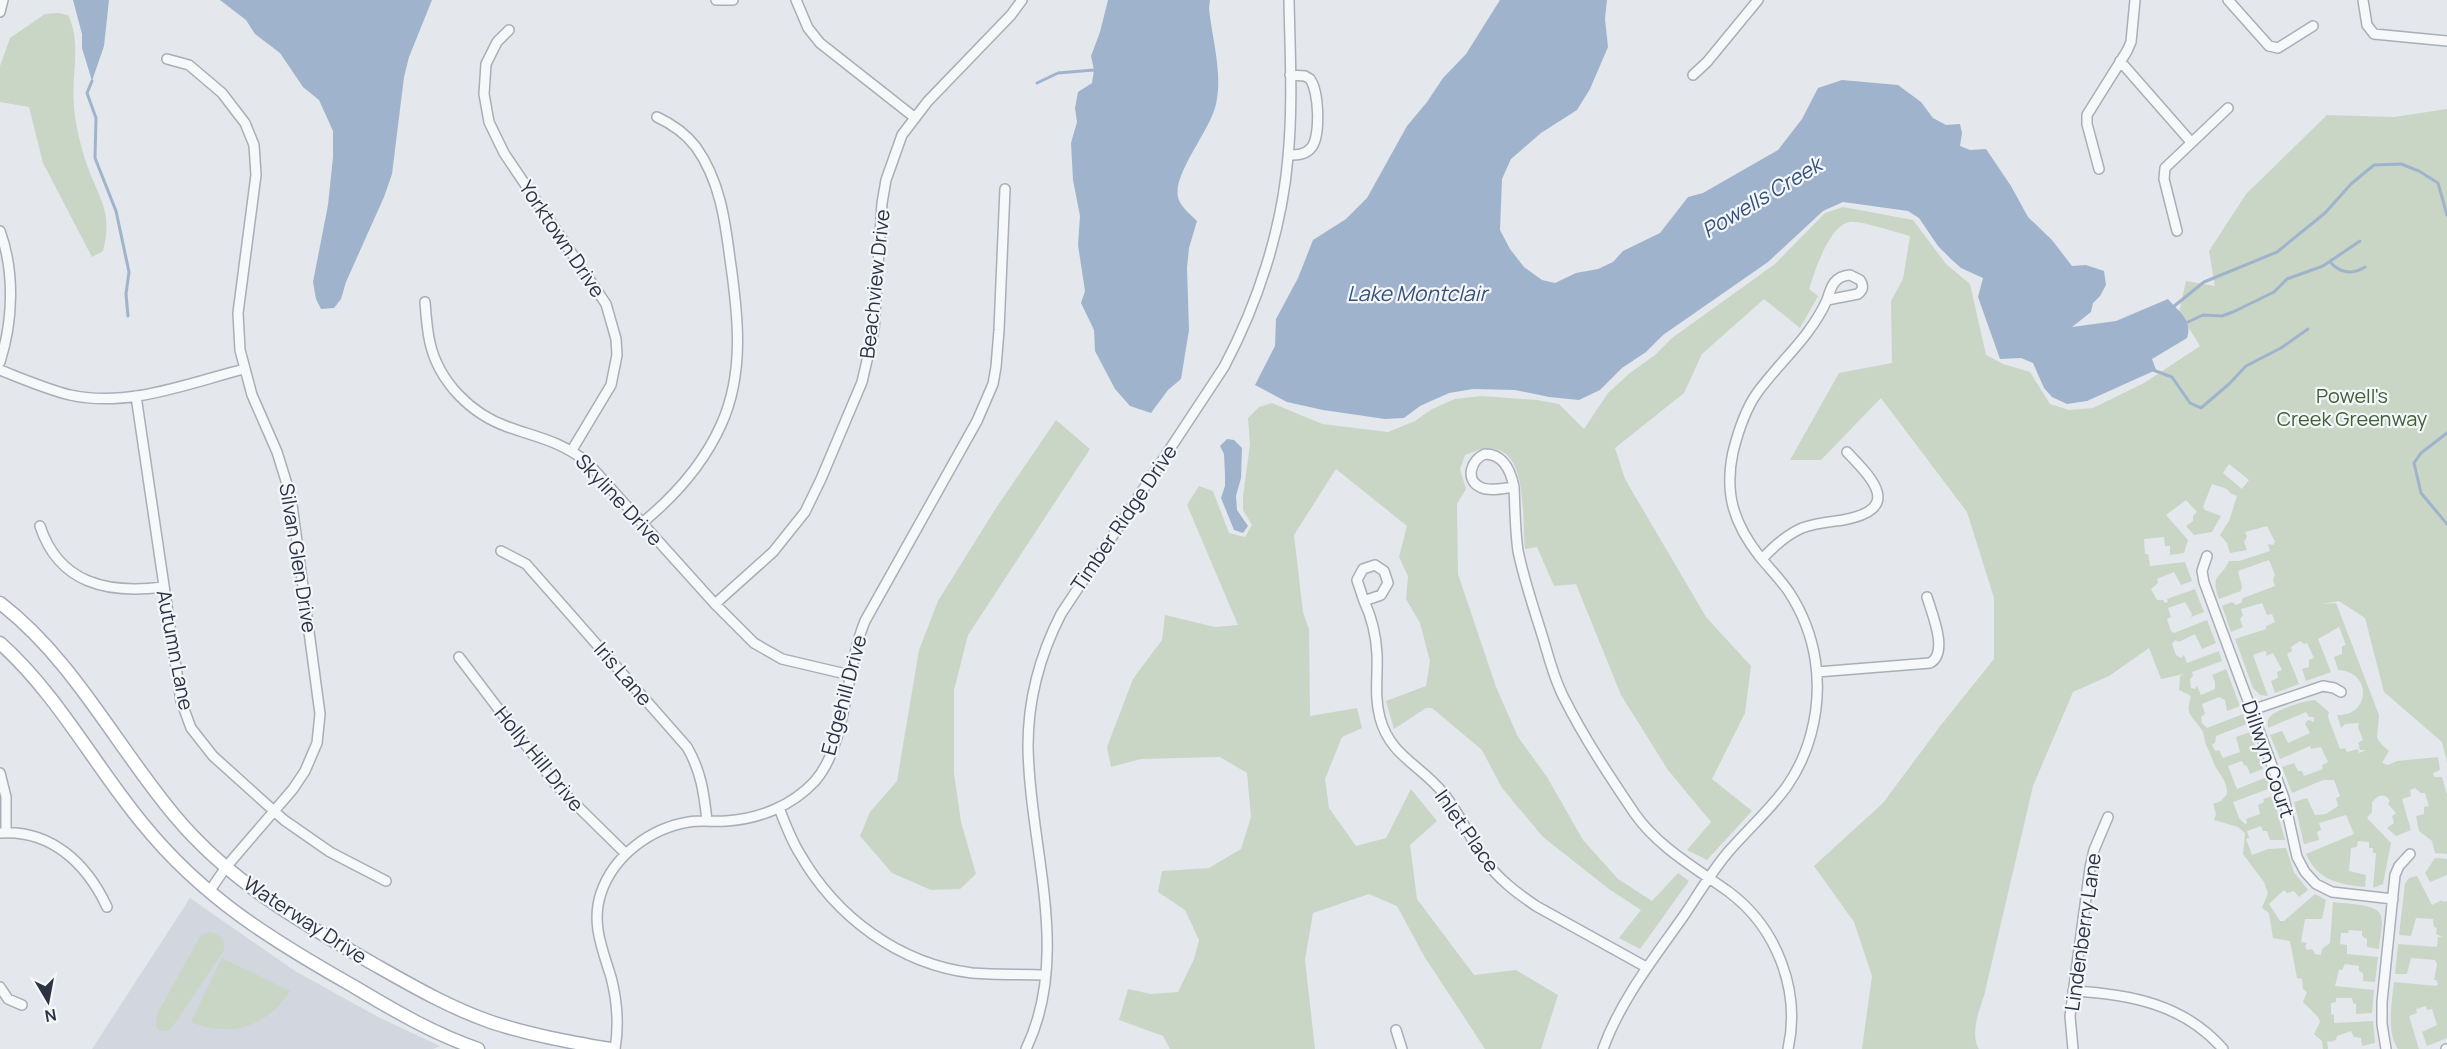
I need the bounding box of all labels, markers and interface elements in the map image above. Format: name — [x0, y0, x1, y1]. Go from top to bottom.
water label: Powells Creek — [1696, 149, 1829, 244]
street label: Yorktown Drive — [513, 175, 611, 302]
street label: Beachview Drive — [853, 208, 896, 360]
water label: Lake Montclair — [1347, 279, 1489, 307]
park label: Powell's Creek Greenway — [2277, 382, 2428, 432]
street label: Timber Ridge Drive — [1064, 439, 1183, 596]
street label: Skyline Drive — [570, 448, 669, 551]
street label: Silvan Glen Drive — [273, 481, 324, 635]
street label: Autumn Lane — [151, 587, 200, 712]
street label: Edgehill Drive — [815, 632, 873, 758]
street label: Iris Lane — [588, 636, 658, 711]
street label: Dillwyn Court — [2236, 697, 2301, 821]
street label: Holly Hill Drive — [489, 701, 590, 817]
street label: Inlet Place — [1429, 784, 1506, 877]
street label: Lindenberry Lane — [2058, 851, 2107, 1013]
street label: Waterway Drive — [238, 870, 372, 970]
north arrow — [18, 971, 78, 1031]
text: N — [43, 1004, 58, 1028]

